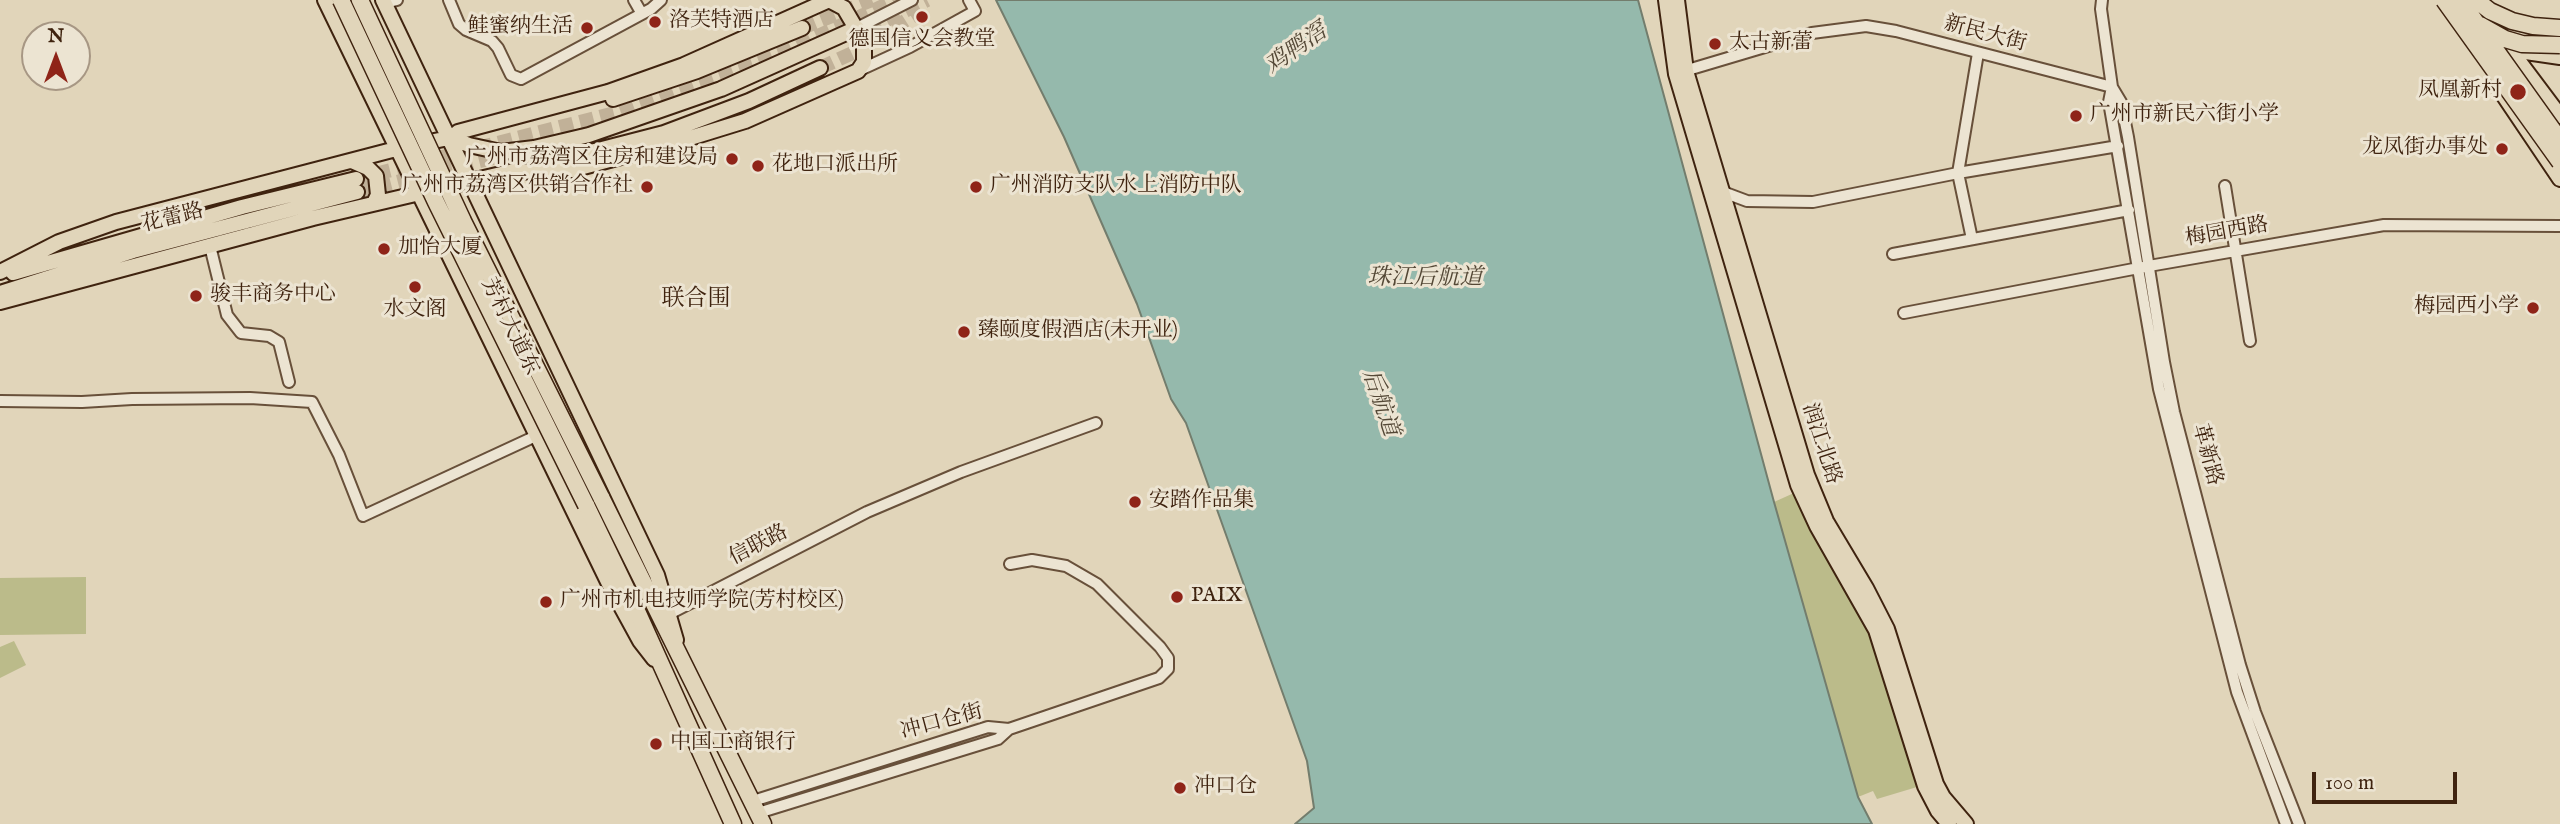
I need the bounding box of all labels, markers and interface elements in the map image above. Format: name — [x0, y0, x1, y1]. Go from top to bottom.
place label: 洛芙特酒店 — [669, 9, 774, 35]
marker: 德国信义会教堂 — [914, 9, 930, 25]
street label: 新民大街 — [1941, 12, 2029, 58]
marker: 洛芙特酒店 — [647, 14, 663, 30]
place label: 鲑蜜纳生活 — [468, 15, 573, 41]
water label: 鸡鸭滘 — [1261, 19, 1333, 81]
marker: 鲑蜜纳生活 — [579, 20, 595, 36]
north arrow — [21, 21, 91, 91]
text: N — [48, 25, 64, 49]
place label: 德国信义会教堂 — [849, 28, 995, 54]
place label: 太古新蕾 — [1729, 31, 1813, 57]
marker: 太古新蕾 — [1707, 36, 1723, 52]
place label: 凤凰新村 — [2418, 79, 2502, 105]
marker: 凤凰新村 — [2508, 82, 2528, 102]
place label: 广州市新民六街小学 — [2090, 103, 2279, 129]
marker: 广州市新民六街小学 — [2068, 108, 2084, 124]
place label: 龙凤街办事处 — [2362, 136, 2488, 162]
marker: 龙凤街办事处 — [2494, 141, 2510, 157]
place label: 广州市荔湾区住房和建设局 — [466, 146, 718, 172]
marker: 广州市荔湾区住房和建设局 — [724, 151, 740, 167]
place label: 花地口派出所 — [772, 153, 898, 179]
marker: 花地口派出所 — [750, 158, 766, 174]
place label: 广州市荔湾区供销合作社 — [402, 174, 633, 200]
place label: 广州消防支队水上消防中队 — [990, 174, 1242, 200]
marker: 广州市荔湾区供销合作社 — [639, 179, 655, 195]
marker: 广州消防支队水上消防中队 — [968, 179, 984, 195]
street label: 花蕾路 — [139, 199, 207, 239]
street label: 梅园西路 — [2183, 213, 2271, 253]
place label: 加怡大厦 — [398, 236, 482, 262]
marker: 加怡大厦 — [376, 241, 392, 257]
water label: 珠江后航道 — [1368, 265, 1482, 293]
street label: 芳村大道东 — [475, 274, 543, 380]
marker: 水文阁 — [407, 279, 423, 295]
place label: 骏丰商务中心 — [210, 283, 336, 309]
district label: 联合围 — [662, 286, 730, 314]
marker: 骏丰商务中心 — [188, 288, 204, 304]
place label: 梅园西小学 — [2414, 295, 2519, 321]
place label: 水文阁 — [384, 298, 446, 324]
marker: 梅园西小学 — [2525, 300, 2541, 316]
place label: 臻颐度假酒店(未开业) — [978, 319, 1178, 345]
marker: 臻颐度假酒店(未开业) — [956, 324, 972, 340]
water label: 后航道 — [1355, 366, 1403, 440]
street label: 润江北路 — [1795, 400, 1845, 488]
street label: 革新路 — [2186, 421, 2226, 489]
place label: 安踏作品集 — [1149, 489, 1254, 515]
marker: 安踏作品集 — [1127, 494, 1143, 510]
street label: 信联路 — [725, 520, 793, 572]
place label: PAIX — [1191, 584, 1243, 610]
place label: 广州市机电技师学院(芳村校区) — [560, 589, 844, 615]
marker: PAIX — [1169, 589, 1185, 605]
marker: 广州市机电技师学院(芳村校区) — [538, 594, 554, 610]
street label: 冲口仓街 — [898, 700, 986, 746]
place label: 中国工商银行 — [670, 731, 796, 757]
marker: 中国工商银行 — [648, 736, 664, 752]
scale bar — [2315, 758, 2460, 802]
text: 100 m — [2325, 770, 2374, 797]
place label: 冲口仓 — [1194, 775, 1257, 801]
marker: 冲口仓 — [1172, 780, 1188, 796]

